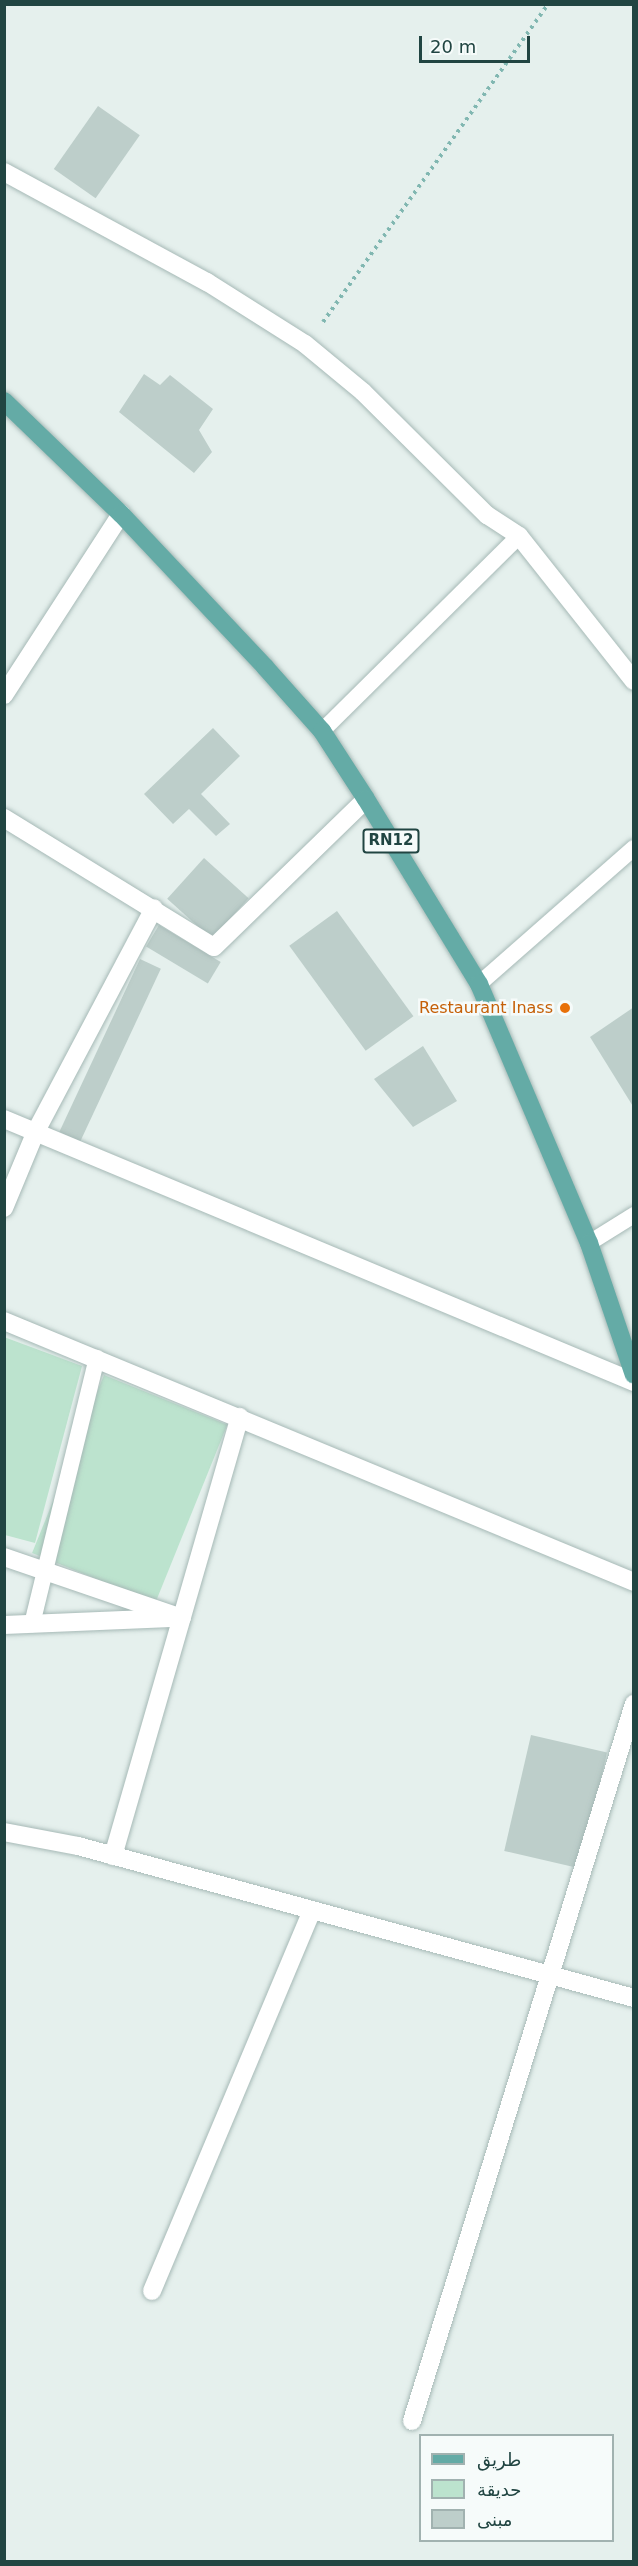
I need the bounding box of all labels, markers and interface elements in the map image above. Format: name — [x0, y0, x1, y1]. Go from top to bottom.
scale bar — [422, 24, 533, 62]
text: 20 m — [430, 36, 476, 57]
road number: RN12 — [362, 829, 420, 853]
place label: Restaurant Inass — [419, 998, 553, 1018]
marker: Restaurant Inass — [558, 1001, 572, 1015]
legend — [419, 2434, 614, 2542]
text: طريق — [477, 2449, 521, 2470]
text: حديقة — [477, 2479, 521, 2500]
text: مبنى — [477, 2509, 513, 2530]

